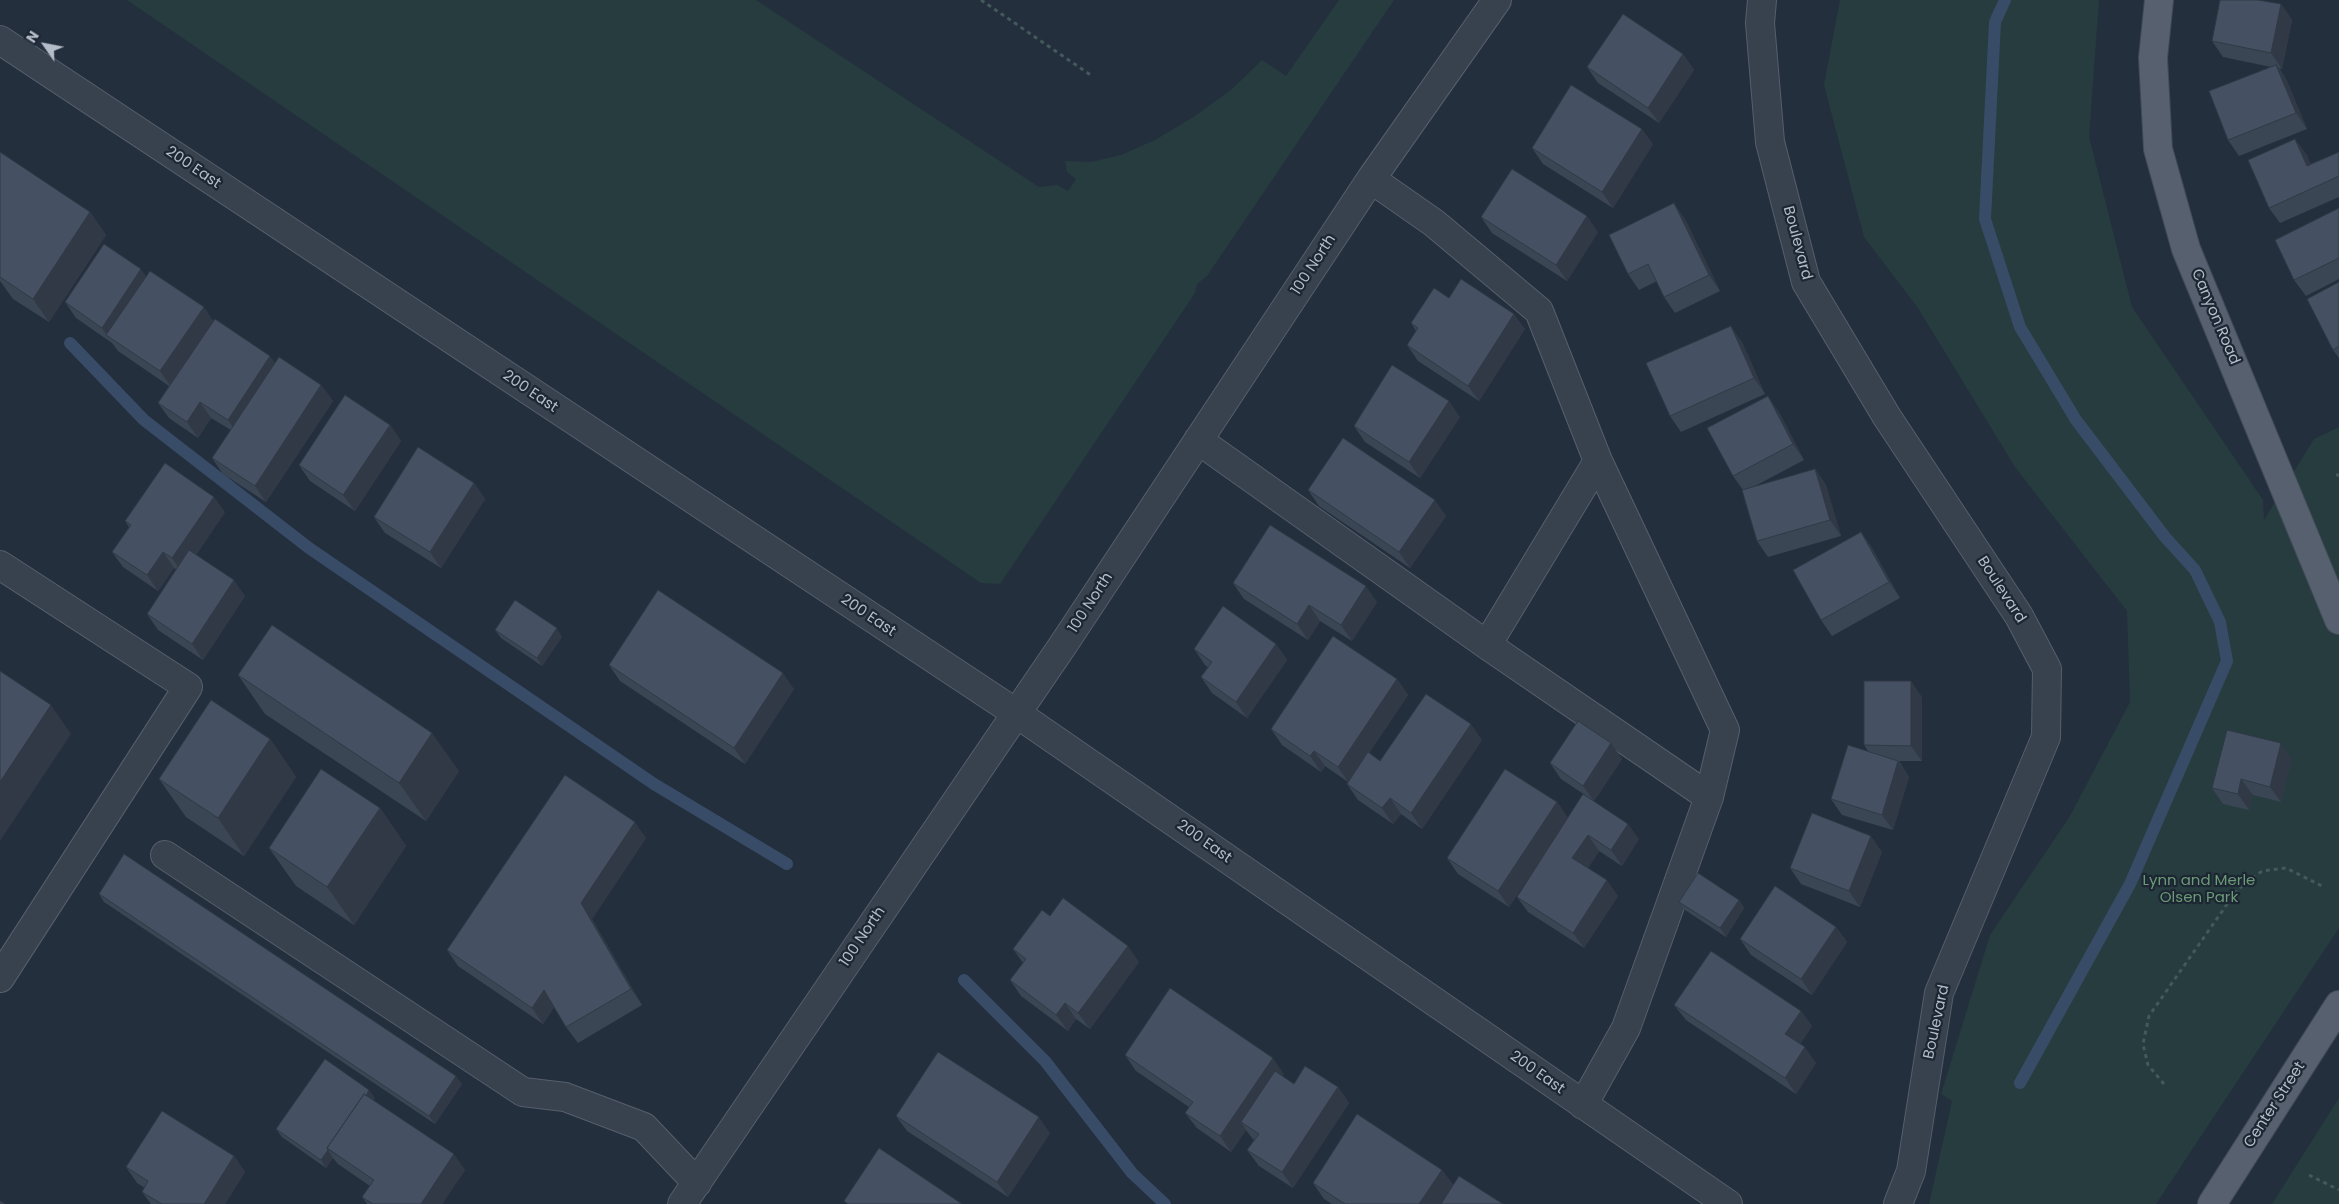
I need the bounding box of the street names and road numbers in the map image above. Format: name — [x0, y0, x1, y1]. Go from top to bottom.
street label: 200 East — [162, 143, 224, 193]
street label: Boulevard — [1779, 204, 1815, 282]
street label: 100 North — [1288, 231, 1340, 299]
street label: Canyon Road — [2187, 267, 2243, 367]
street label: 200 East — [499, 367, 561, 417]
street label: Boulevard — [1973, 553, 2029, 627]
street label: 100 North — [1065, 569, 1117, 637]
street label: 200 East — [837, 591, 899, 641]
street label: 200 East — [1173, 817, 1235, 867]
street label: 100 North — [836, 904, 890, 970]
street label: Boulevard — [1920, 983, 1954, 1061]
street label: 200 East — [1506, 1048, 1568, 1098]
street label: Center Street — [2241, 1059, 2309, 1151]

